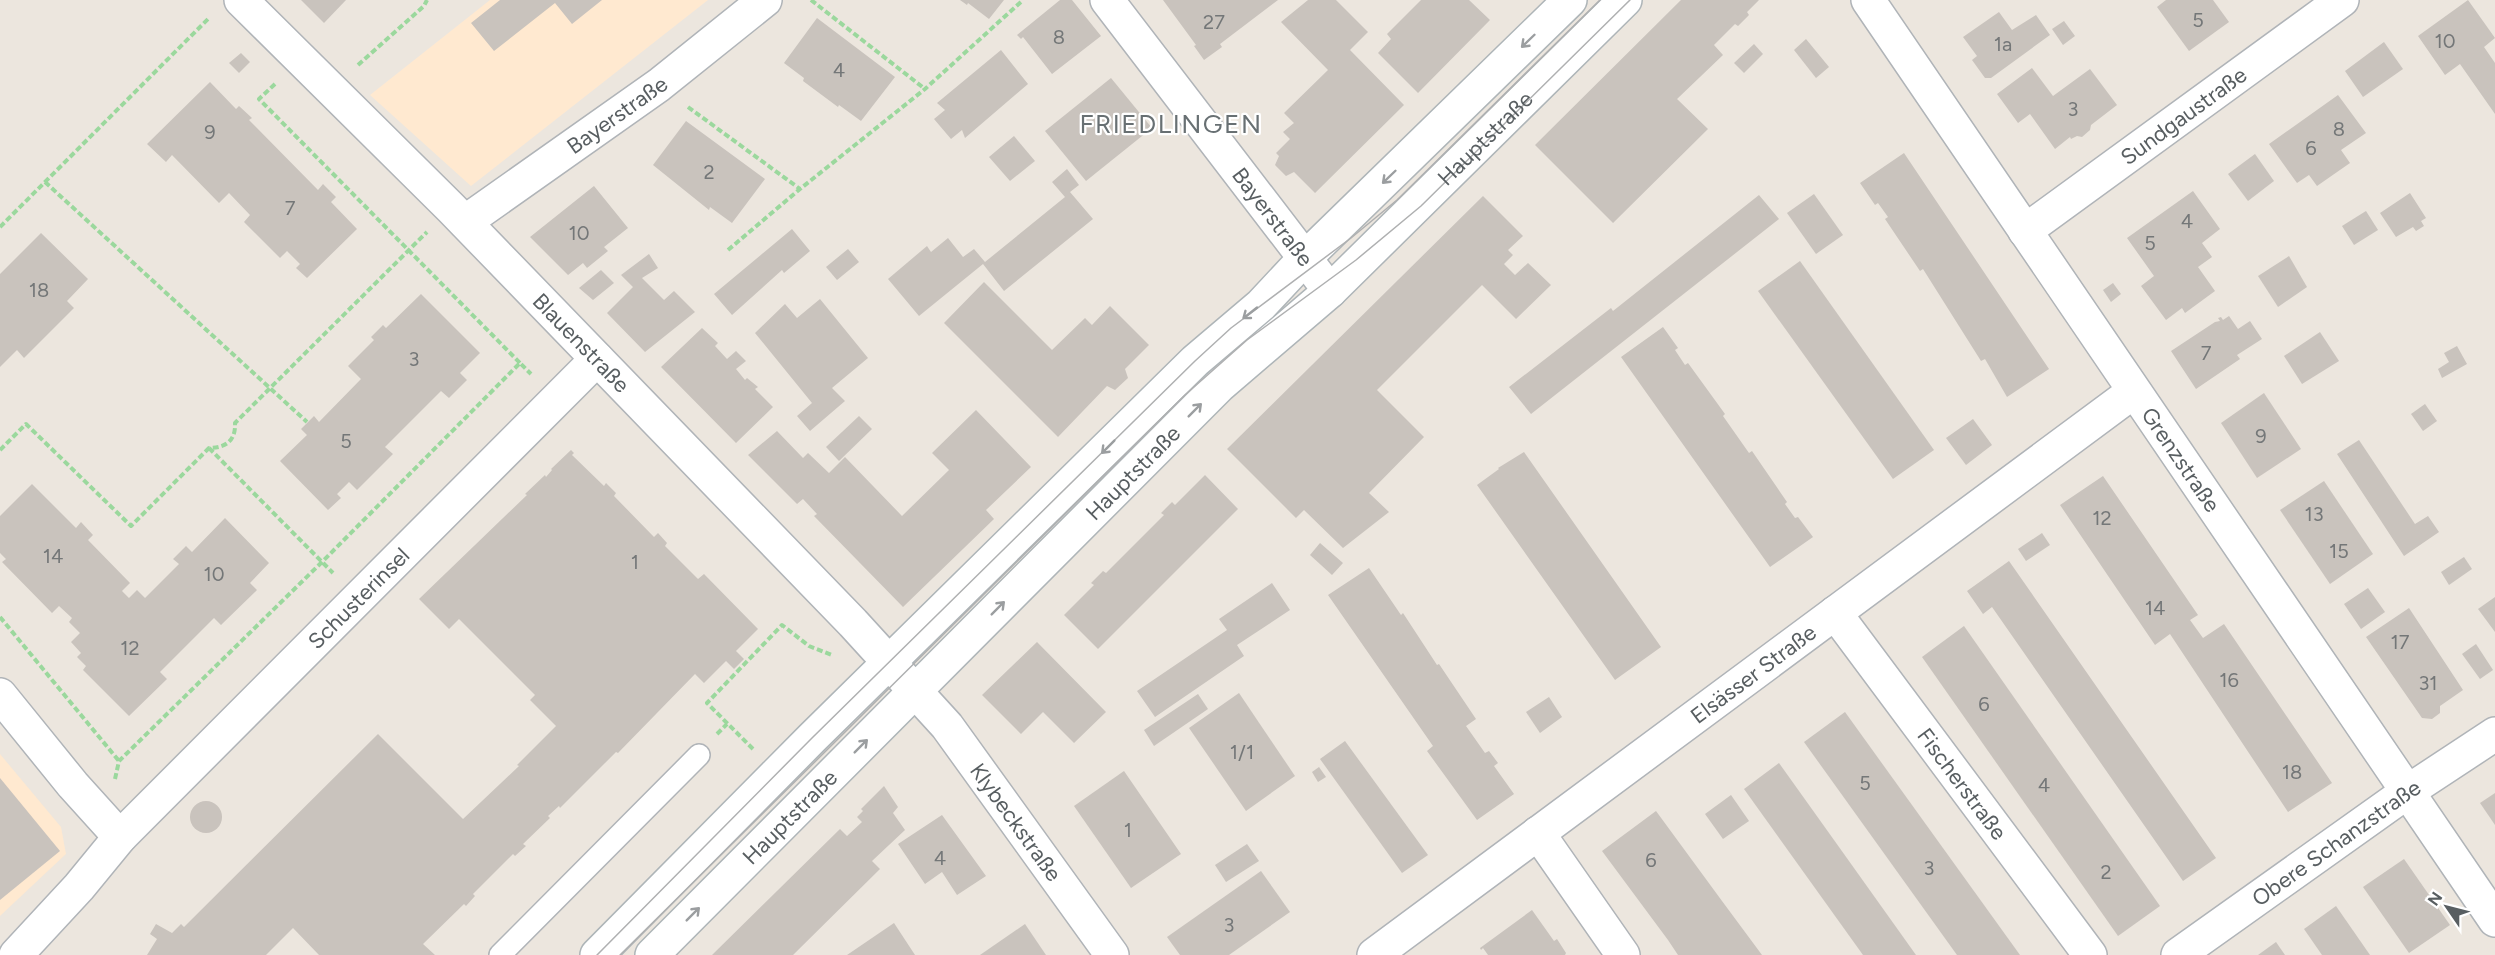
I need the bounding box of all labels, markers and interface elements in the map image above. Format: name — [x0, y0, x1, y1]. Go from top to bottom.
house number: 5 — [2192, 8, 2204, 32]
house number: 27 — [1203, 10, 1225, 34]
house number: 8 — [1053, 25, 1065, 49]
house number: 10 — [2434, 29, 2456, 53]
house number: 1a — [1994, 32, 2012, 56]
one-way arrow — [1521, 34, 1536, 48]
house number: 4 — [833, 58, 845, 82]
street label: Sundgaustraße — [2115, 61, 2252, 170]
street label: Bayerstraße — [561, 70, 673, 159]
street label: Hauptstraße — [1432, 85, 1538, 191]
house number: 3 — [2068, 97, 2078, 121]
district label: FRIEDLINGEN — [1079, 108, 1263, 140]
house number: 8 — [2333, 117, 2345, 141]
house number: 9 — [204, 120, 216, 144]
house number: 6 — [2305, 136, 2317, 160]
house number: 2 — [703, 160, 715, 184]
street label: Bayerstraße — [1227, 162, 1319, 271]
one-way arrow — [1381, 170, 1396, 184]
house number: 7 — [285, 196, 296, 220]
house number: 4 — [2181, 209, 2193, 233]
house number: 10 — [568, 221, 590, 245]
house number: 5 — [2144, 231, 2156, 255]
house number: 18 — [29, 278, 49, 302]
street label: Blauenstraße — [527, 287, 636, 398]
one-way arrow — [1242, 307, 1258, 320]
house number: 7 — [2201, 341, 2212, 365]
house number: 3 — [409, 347, 419, 371]
one-way arrow — [1187, 402, 1202, 417]
street label: Grenzstraße — [2136, 402, 2226, 517]
street label: Hauptstraße — [1080, 419, 1186, 526]
house number: 9 — [2255, 424, 2267, 448]
house number: 5 — [340, 429, 352, 453]
one-way arrow — [1100, 440, 1115, 454]
house number: 13 — [2304, 502, 2324, 526]
house number: 12 — [2092, 506, 2112, 530]
house number: 15 — [2329, 539, 2349, 563]
street label: Schusterinsel — [302, 542, 415, 654]
house number: 14 — [43, 544, 63, 568]
house number: 1 — [631, 550, 639, 574]
house number: 10 — [203, 562, 225, 586]
house number: 14 — [2145, 596, 2165, 620]
one-way arrow — [991, 601, 1006, 616]
street label: Elsässer Straße — [1685, 618, 1821, 729]
house number: 17 — [2391, 630, 2410, 654]
house number: 12 — [120, 636, 140, 660]
house number: 16 — [2219, 668, 2239, 692]
house number: 31 — [2418, 671, 2438, 695]
house number: 6 — [1978, 692, 1990, 716]
street label: Fischerstraße — [1912, 723, 2013, 845]
one-way arrow — [853, 739, 868, 754]
house number: 1/1 — [1230, 740, 1254, 764]
street label: Klybeckstraße — [965, 758, 1068, 886]
house number: 18 — [2282, 760, 2302, 784]
street label: Hauptstraße — [737, 764, 843, 870]
house number: 5 — [1859, 771, 1871, 795]
house number: 4 — [2038, 773, 2050, 797]
street label: Obere Schanzstraße — [2246, 773, 2425, 912]
house number: 1 — [1124, 818, 1132, 842]
house number: 4 — [934, 846, 946, 870]
house number: 6 — [1645, 848, 1657, 872]
house number: 3 — [1924, 856, 1934, 880]
house number: 2 — [2100, 860, 2112, 884]
north arrow — [2417, 877, 2477, 937]
text: N — [2424, 888, 2446, 909]
one-way arrow — [686, 906, 700, 921]
house number: 3 — [1224, 913, 1234, 937]

